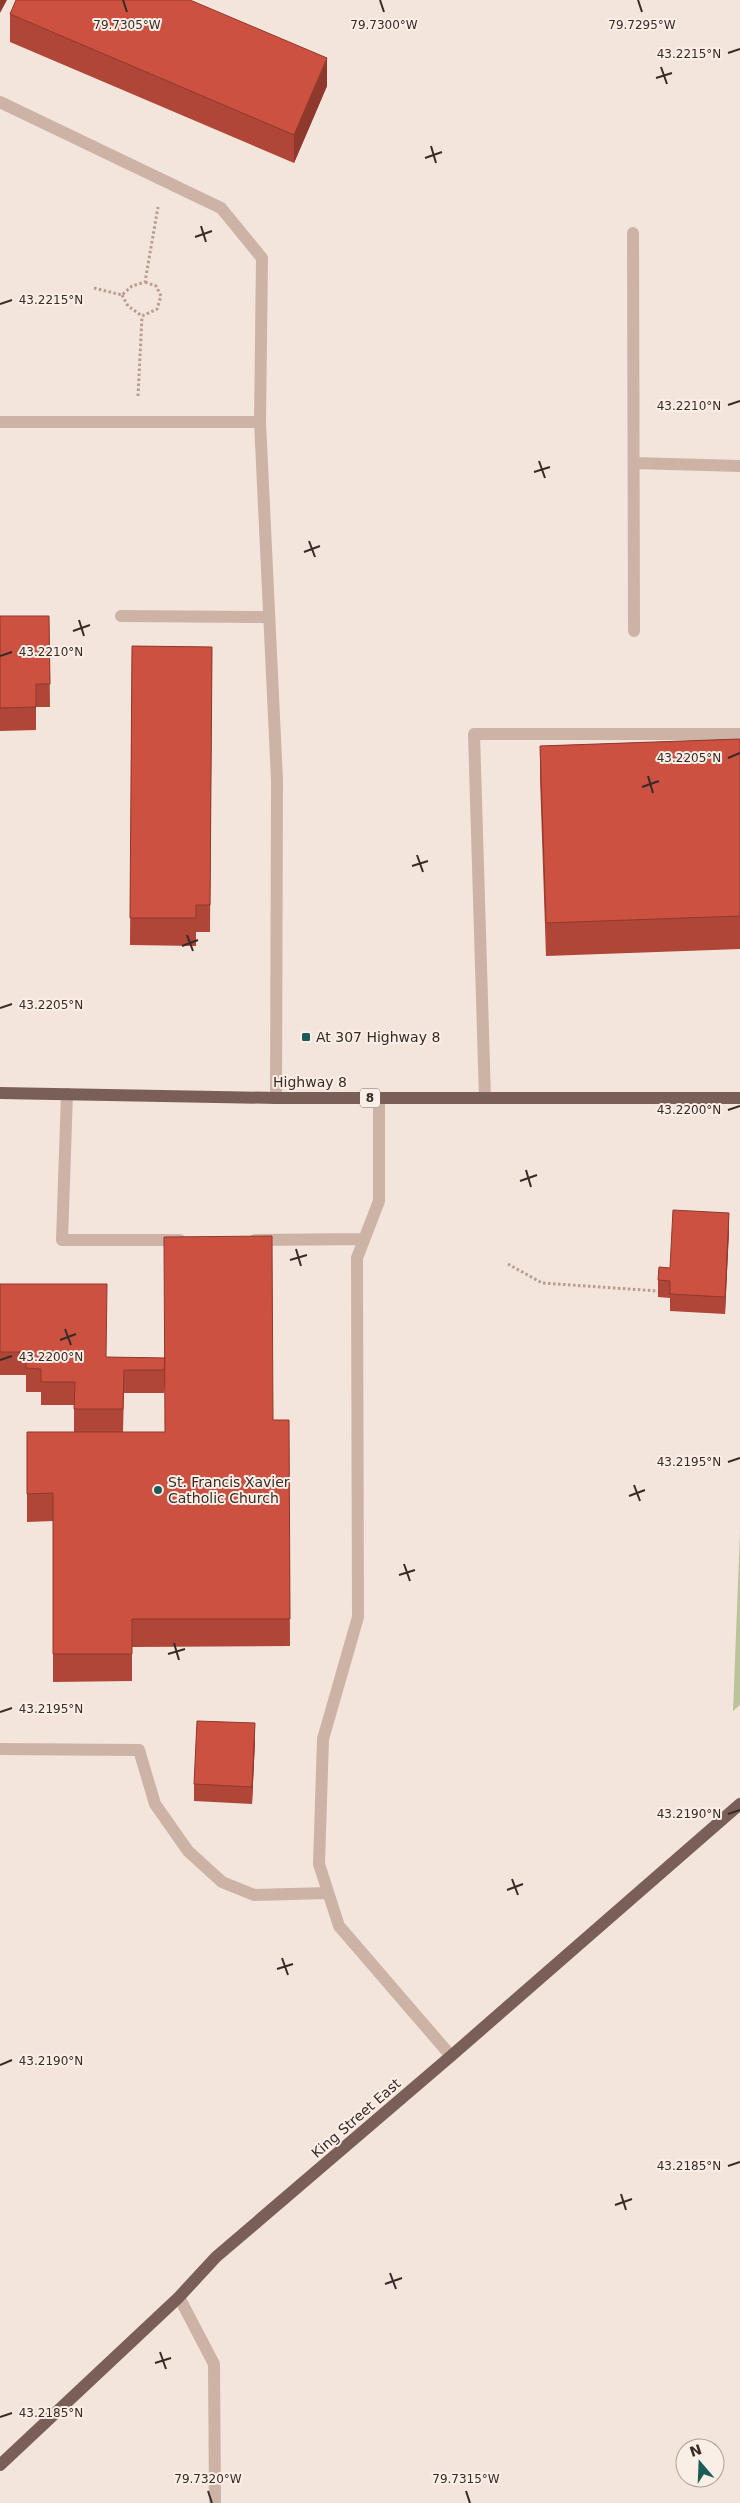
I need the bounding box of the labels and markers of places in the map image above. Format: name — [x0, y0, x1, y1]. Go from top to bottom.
place label: At 307 Highway 8 — [316, 1029, 440, 1045]
marker: At 307 Highway 8 — [300, 1031, 312, 1043]
place label: St. Francis Xavier Catholic Church — [168, 1474, 290, 1506]
marker: St. Francis Xavier Catholic Church — [152, 1484, 164, 1496]

